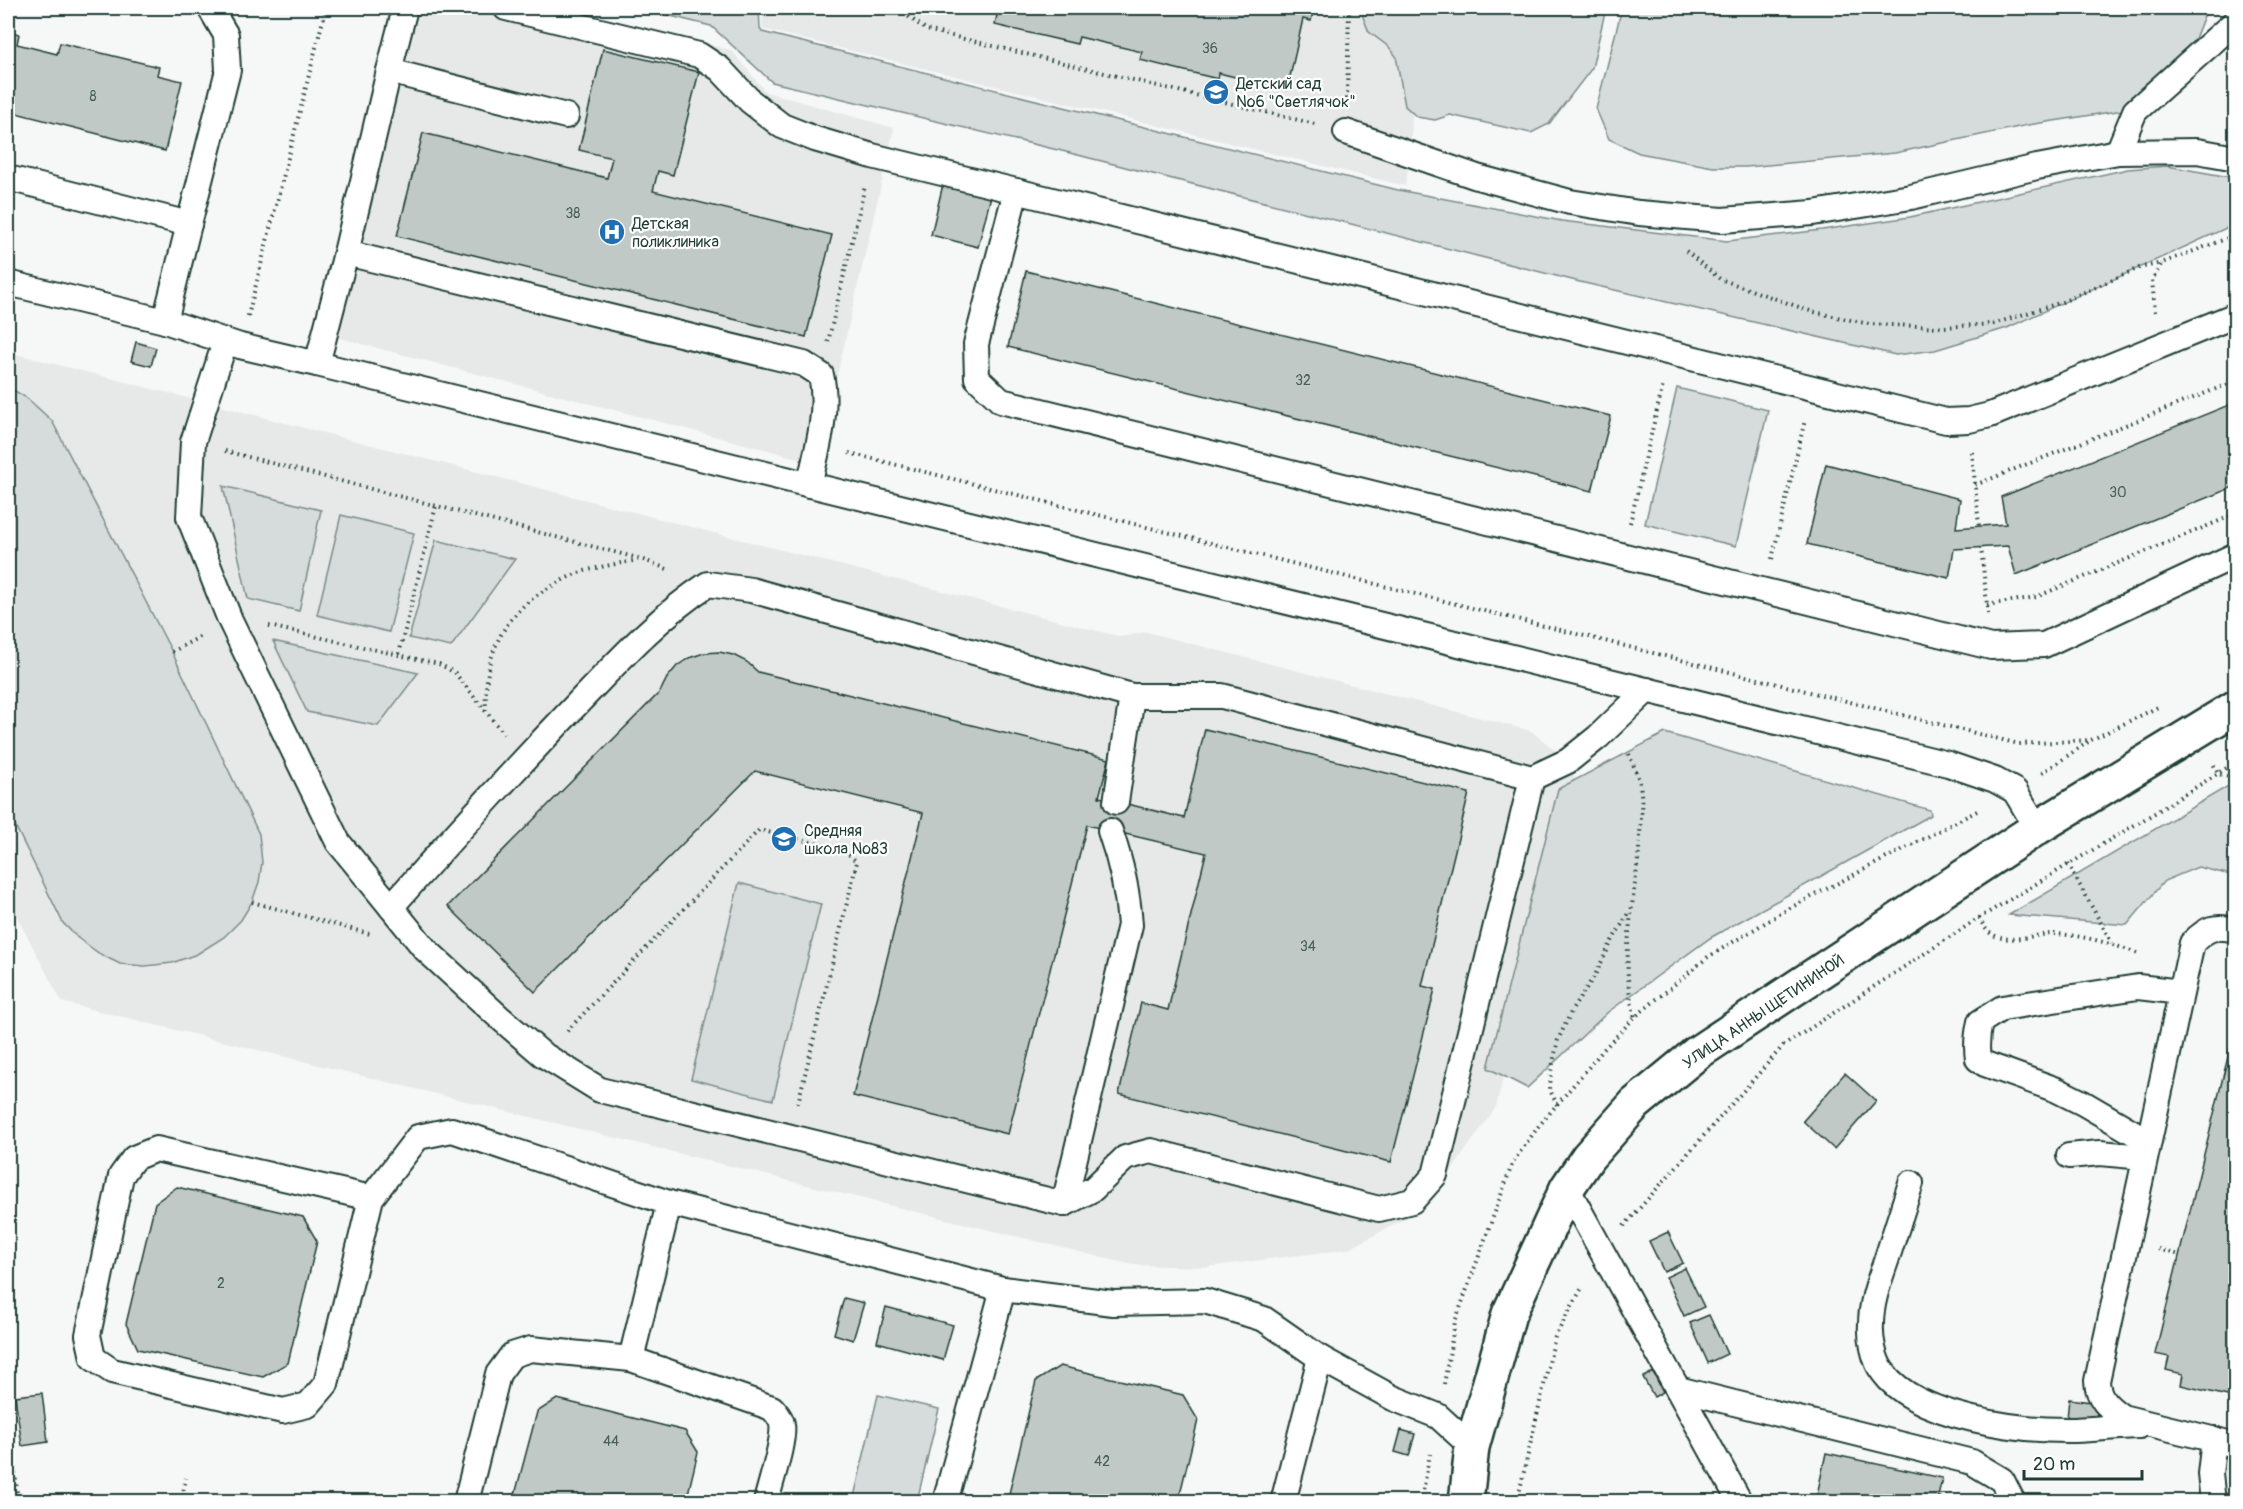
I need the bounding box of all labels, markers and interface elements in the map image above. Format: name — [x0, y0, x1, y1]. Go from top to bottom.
house number: 36 — [1202, 40, 1218, 57]
place label: Детский сад №6 "Светлячок" — [1235, 74, 1356, 112]
school or university icon: Детский сад №6 "Светлячок" — [1201, 77, 1231, 107]
house number: 8 — [89, 88, 97, 105]
house number: 38 — [566, 205, 580, 222]
place label: Детская поликлиника — [631, 214, 719, 252]
hospital icon: Детская поликлиника — [597, 217, 627, 247]
house number: 32 — [1295, 372, 1311, 389]
house number: 30 — [2109, 484, 2127, 501]
place label: Средняя школа №83 — [804, 821, 888, 859]
school or university icon: Средняя школа №83 — [769, 824, 799, 854]
house number: 34 — [1300, 938, 1316, 955]
street label: УЛИЦА АННЫ ЩЕТИНИНОЙ — [1679, 950, 1848, 1073]
house number: 2 — [217, 1275, 225, 1292]
house number: 44 — [603, 1433, 619, 1450]
scale bar — [2024, 1443, 2142, 1481]
house number: 42 — [1094, 1453, 1110, 1470]
text: 20 m — [2033, 1453, 2075, 1476]

